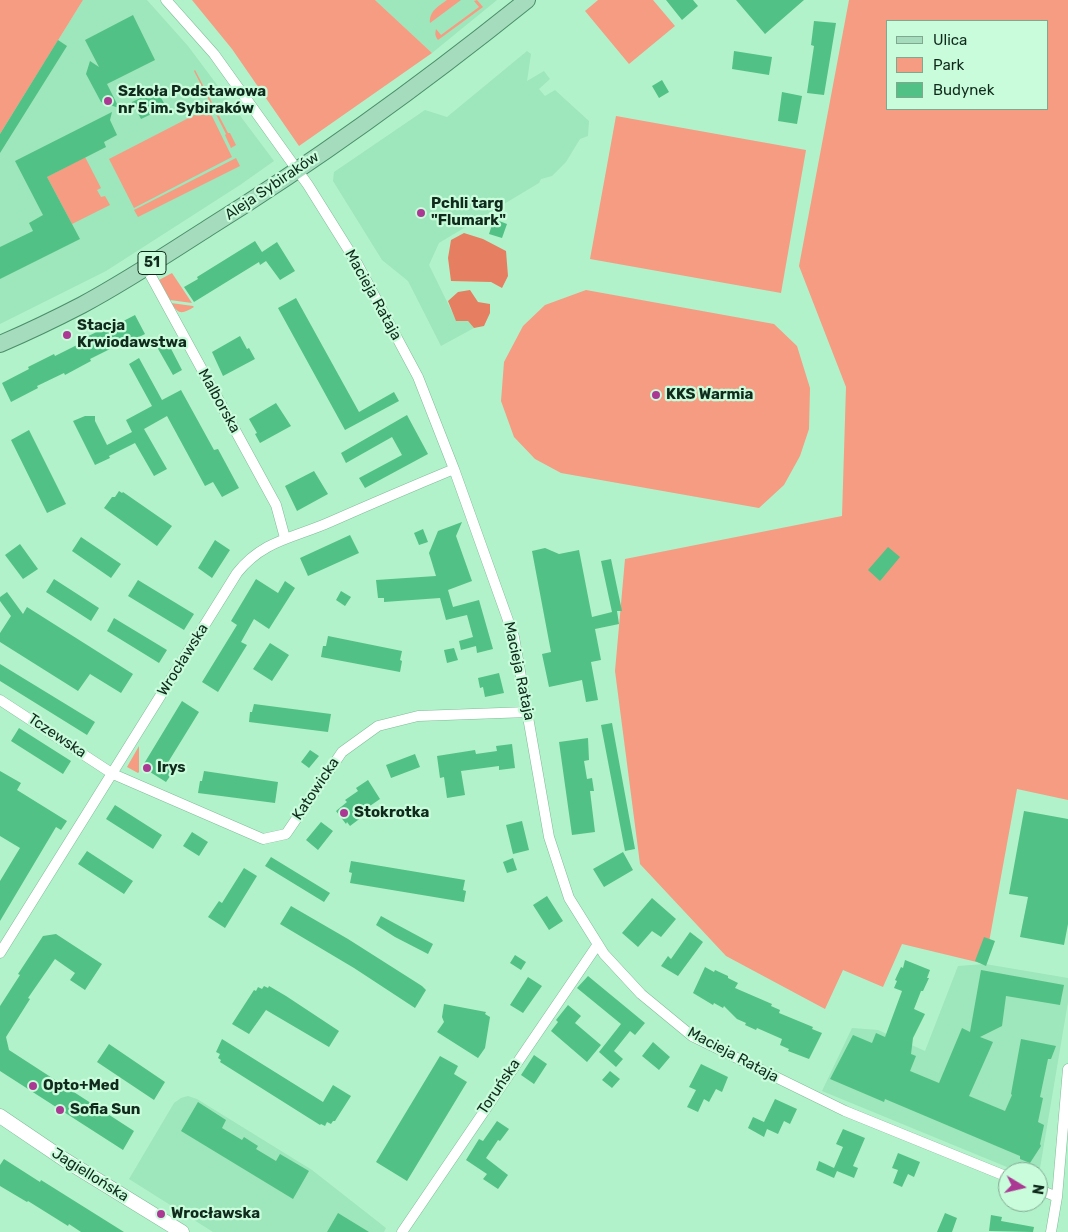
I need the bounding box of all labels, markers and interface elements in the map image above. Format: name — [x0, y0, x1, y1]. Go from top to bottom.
legend — [886, 20, 1048, 110]
text: Ulica — [933, 31, 967, 49]
text: Park — [933, 56, 964, 74]
text: Budynek — [933, 81, 995, 99]
place label: Szkoła Podstawowa nr 5 im. Sybiraków — [118, 83, 266, 118]
marker: Szkoła Podstawowa nr 5 im. Sybiraków — [102, 95, 114, 107]
street label: Aleja Sybiraków — [222, 148, 322, 224]
place label: Pchli targ "Flumark" — [431, 195, 506, 230]
marker: Pchli targ "Flumark" — [415, 207, 427, 219]
street label: Macieja Rataja — [341, 247, 405, 343]
road number: 51 — [138, 252, 166, 274]
place label: Stacja Krwiodawstwa — [77, 317, 187, 352]
marker: Stacja Krwiodawstwa — [61, 329, 73, 341]
street label: Malborska — [194, 366, 244, 436]
place label: KKS Warmia — [666, 386, 753, 404]
marker: KKS Warmia — [650, 389, 662, 401]
street label: Wrocławska — [154, 620, 212, 700]
street label: Macieja Rataja — [500, 620, 538, 722]
street label: Tczewska — [24, 710, 90, 762]
street label: Katowicka — [289, 754, 343, 824]
place label: Irys — [157, 759, 186, 777]
marker: Irys — [141, 762, 153, 774]
place label: Stokrotka — [354, 804, 429, 822]
marker: Stokrotka — [338, 807, 350, 819]
street label: Macieja Rataja — [684, 1023, 782, 1087]
street label: Toruńska — [474, 1056, 524, 1118]
place label: Opto+Med — [43, 1077, 119, 1095]
marker: Opto+Med — [27, 1080, 39, 1092]
place label: Sofia Sun — [70, 1101, 140, 1119]
marker: Sofia Sun — [54, 1104, 66, 1116]
street label: Jagiellońska — [48, 1144, 132, 1206]
north arrow — [998, 1162, 1048, 1212]
text: N — [1028, 1183, 1047, 1196]
place label: Wrocławska — [171, 1205, 260, 1223]
marker: Wrocławska — [155, 1208, 167, 1220]

